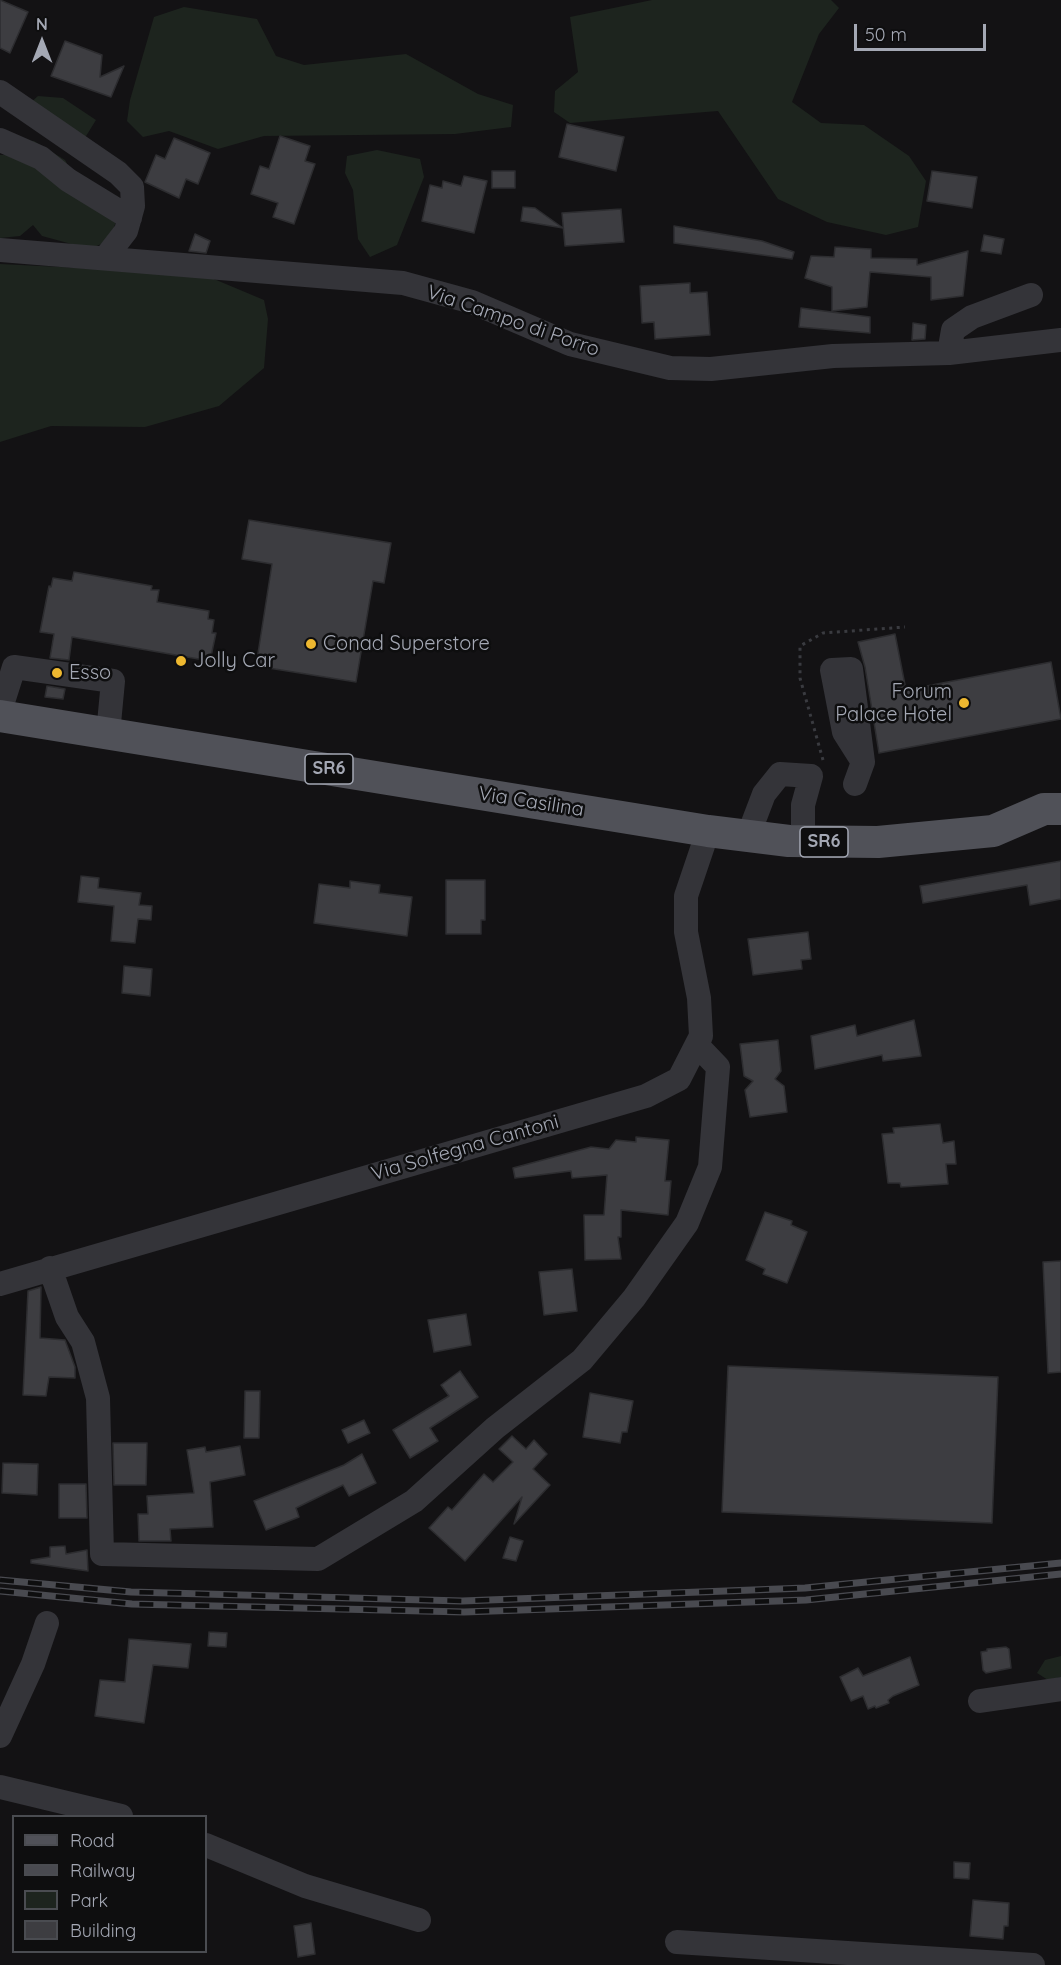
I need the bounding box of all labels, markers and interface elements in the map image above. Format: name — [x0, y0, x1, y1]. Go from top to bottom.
north arrow — [12, 12, 72, 72]
scale bar — [857, 12, 989, 50]
text: N — [36, 14, 48, 34]
text: 50 m — [865, 23, 907, 46]
street label: Via Campo di Porro — [424, 280, 602, 362]
place label: Conad Superstore — [323, 632, 490, 656]
marker: Conad Superstore — [304, 637, 318, 651]
place label: Jolly Car — [193, 649, 275, 673]
marker: Jolly Car — [174, 654, 188, 668]
place label: Esso — [69, 661, 111, 685]
marker: Esso — [50, 666, 64, 680]
place label: Forum Palace Hotel — [835, 680, 952, 727]
marker: Forum Palace Hotel — [957, 696, 971, 710]
road number: SR6 — [305, 754, 353, 784]
street label: Via Casilina — [476, 782, 586, 822]
road number: SR6 — [800, 827, 848, 857]
street label: Via Solfegna Cantoni — [369, 1110, 561, 1186]
legend — [12, 1815, 207, 1953]
text: Road — [70, 1829, 115, 1852]
text: Railway — [70, 1859, 136, 1882]
text: Park — [70, 1889, 108, 1912]
text: Building — [70, 1919, 136, 1942]

